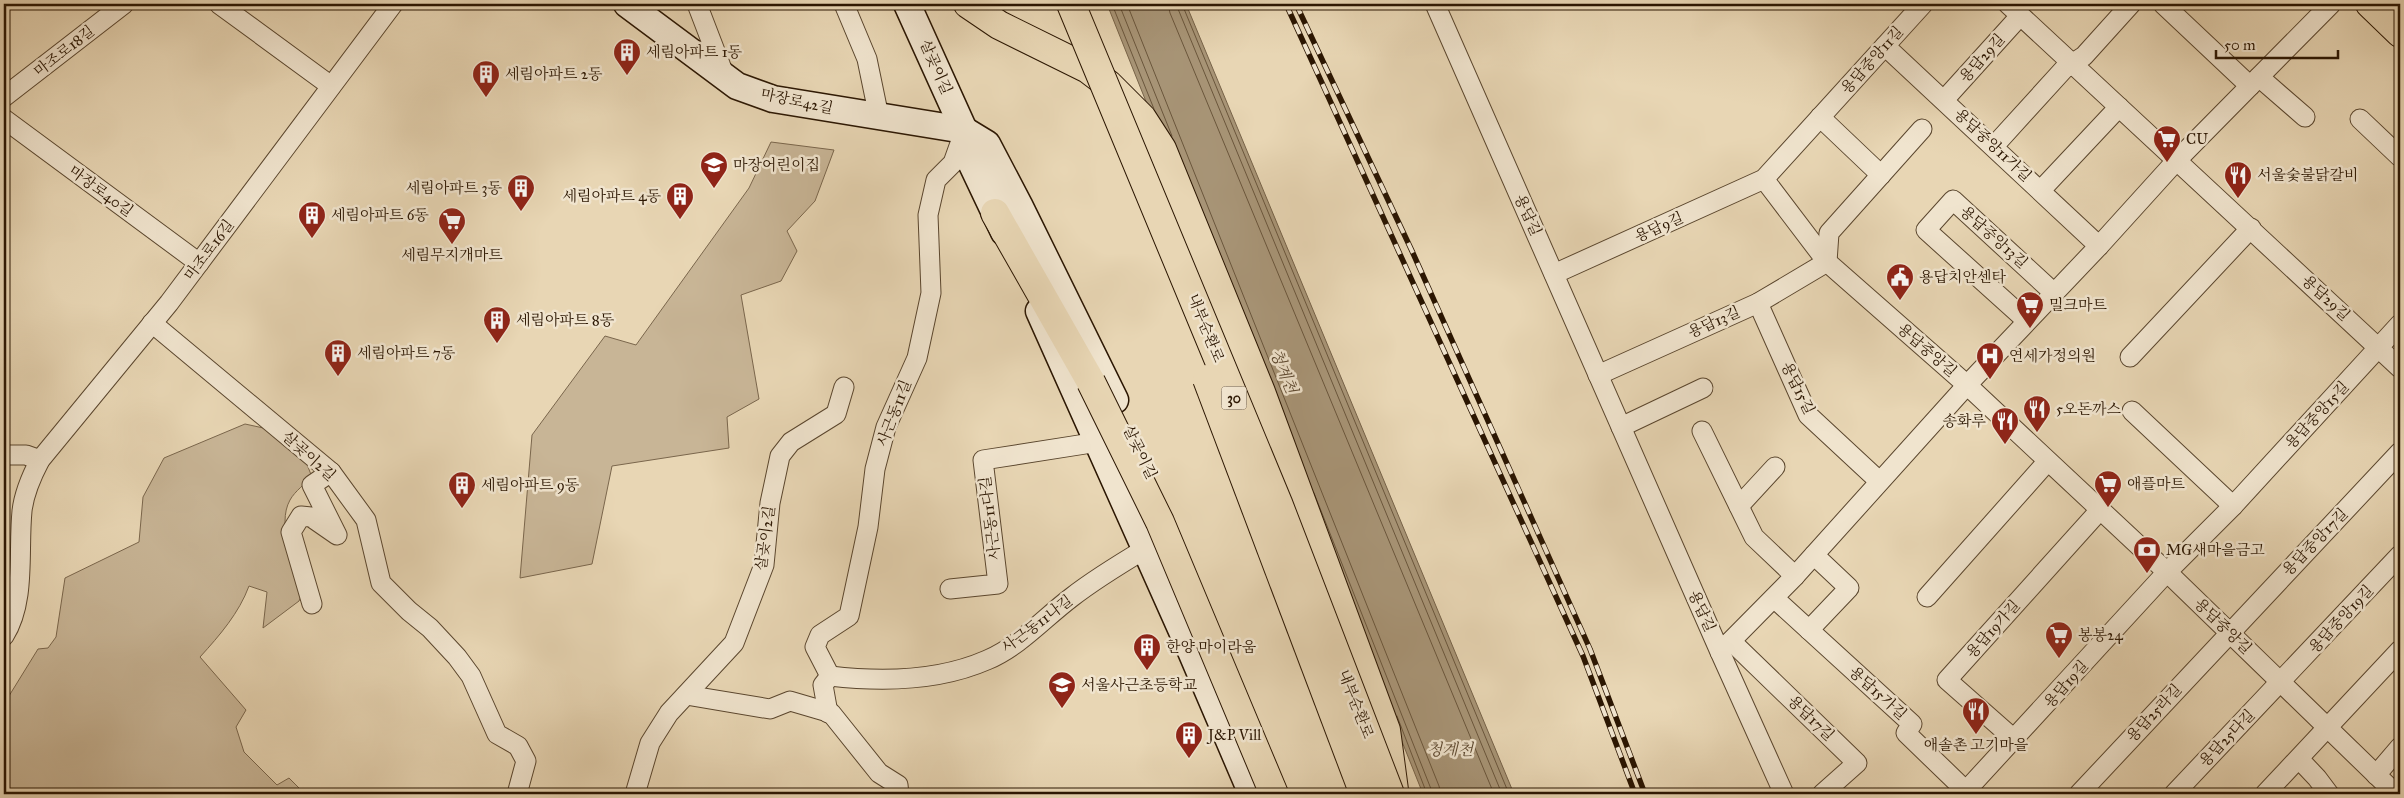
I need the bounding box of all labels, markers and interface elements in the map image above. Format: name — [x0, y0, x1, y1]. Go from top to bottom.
street label: 마조로18길 — [30, 22, 98, 80]
street label: 용답중앙11길 — [1837, 23, 1907, 97]
scale bar — [2216, 28, 2339, 60]
street label: 용답29길 — [1956, 30, 2008, 86]
text: 50 m — [2224, 36, 2256, 54]
building icon: 세림아파트 1동 — [612, 37, 642, 76]
street label: 살곶이길 — [916, 37, 956, 97]
place label: 세림아파트 1동 — [646, 43, 743, 61]
building icon: 세림아파트 2동 — [471, 59, 501, 98]
place label: 세림아파트 2동 — [505, 65, 603, 83]
street label: 마장로42길 — [759, 85, 835, 117]
street label: 용답중앙11가길 — [1951, 105, 2035, 185]
supermarket icon: CU — [2152, 124, 2182, 163]
place label: CU — [2186, 130, 2208, 148]
school or university icon: 마장어린이집 — [699, 150, 729, 189]
place label: 마장어린이집 — [733, 156, 820, 174]
restaurant icon: 서울숯불닭갈비 — [2223, 160, 2253, 199]
street label: 마장로40길 — [65, 162, 137, 220]
place label: 서울숯불닭갈비 — [2257, 166, 2358, 184]
building icon: 세림아파트 3동 — [506, 173, 536, 212]
place label: 세림아파트 3동 — [406, 179, 503, 197]
building icon: 세림아파트 4동 — [665, 181, 695, 220]
place label: 세림아파트 4동 — [562, 187, 662, 205]
street label: 용답길 — [1511, 191, 1545, 239]
building icon: 세림아파트 6동 — [297, 200, 327, 239]
street label: 용답중앙13길 — [1957, 202, 2031, 272]
place label: 세림아파트 6동 — [331, 206, 429, 224]
supermarket icon: 세림무지개마트 — [437, 206, 467, 245]
street label: 용답9길 — [1632, 208, 1686, 246]
street label: 마조로16길 — [180, 216, 238, 284]
place label: 세림무지개마트 — [401, 246, 503, 264]
public building icon: 용답치안센타 — [1885, 262, 1915, 301]
place label: 용답치안센타 — [1919, 268, 2006, 286]
street label: 용답29길 — [2298, 271, 2354, 325]
supermarket icon: 밀크마트 — [2015, 290, 2045, 329]
street label: 내부순환로 — [1184, 291, 1228, 365]
place label: 밀크마트 — [2049, 296, 2107, 314]
street label: 용답13길 — [1685, 303, 1743, 341]
building icon: 세림아파트 8동 — [482, 305, 512, 344]
place label: 세림아파트 8동 — [516, 311, 615, 329]
street label: 용답중앙길 — [1894, 319, 1960, 381]
building icon: 세림아파트 7동 — [323, 338, 353, 377]
hospital icon: 연세가정의원 — [1975, 341, 2005, 380]
place label: 세림아파트 7동 — [357, 344, 456, 362]
water label: 청계천 — [1267, 346, 1302, 397]
place label: 연세가정의원 — [2009, 347, 2096, 365]
street label: 용답15길 — [1778, 359, 1818, 417]
street label: 사근동11길 — [873, 377, 915, 449]
street label: 용답중앙15길 — [2281, 378, 2353, 452]
road number: 30 — [1222, 386, 1246, 409]
restaurant icon: 5오돈까스 — [2022, 394, 2052, 433]
place label: 5오돈까스 — [2056, 400, 2121, 418]
restaurant icon: 송화루 — [1990, 406, 2020, 445]
place label: 송화루 — [1943, 412, 1986, 430]
street label: 살곶이길 — [1119, 422, 1161, 482]
street label: 살곶이2길 — [279, 427, 339, 485]
supermarket icon: 애플마트 — [2093, 469, 2123, 508]
building icon: 세림아파트 9동 — [447, 470, 477, 509]
street label: 사근동11다길 — [976, 475, 1004, 561]
place label: 애플마트 — [2127, 475, 2185, 493]
place label: 세림아파트 9동 — [481, 476, 580, 494]
street label: 살곶이2길 — [752, 504, 778, 572]
street label: 용답중앙17길 — [2279, 505, 2351, 579]
bank icon: MG새마을금고 — [2132, 535, 2162, 574]
place label: MG새마을금고 — [2166, 541, 2265, 559]
street label: 용답중앙19길 — [2305, 581, 2377, 657]
street label: 용답길 — [1685, 587, 1719, 635]
street label: 사근동11나길 — [998, 591, 1076, 657]
street label: 용답중앙길 — [2191, 594, 2255, 658]
street label: 용답19가길 — [1962, 596, 2024, 662]
supermarket icon: 봉봉24 — [2044, 620, 2074, 659]
place label: 봉봉24 — [2078, 626, 2123, 644]
building icon: 한양 마이라움 — [1132, 632, 1162, 671]
place label: 한양 마이라움 — [1166, 638, 1257, 656]
street label: 용답19길 — [2040, 657, 2092, 711]
street label: 용답15가길 — [1846, 663, 1910, 723]
street label: 내부순환로 — [1335, 667, 1378, 742]
school or university icon: 서울사근초등학교 — [1047, 670, 1077, 709]
place label: 서울사근초등학교 — [1081, 676, 1197, 694]
street label: 용답25라길 — [2123, 680, 2185, 746]
street label: 용답17길 — [1784, 692, 1838, 744]
restaurant icon: 애솔촌 고기마을 — [1961, 696, 1991, 735]
street label: 용답25다길 — [2195, 706, 2259, 770]
building icon: J&P Vill — [1174, 720, 1204, 759]
place label: J&P Vill — [1206, 726, 1262, 745]
place label: 애솔촌 고기마을 — [1924, 736, 2029, 754]
water label: 청계천 — [1427, 740, 1475, 759]

